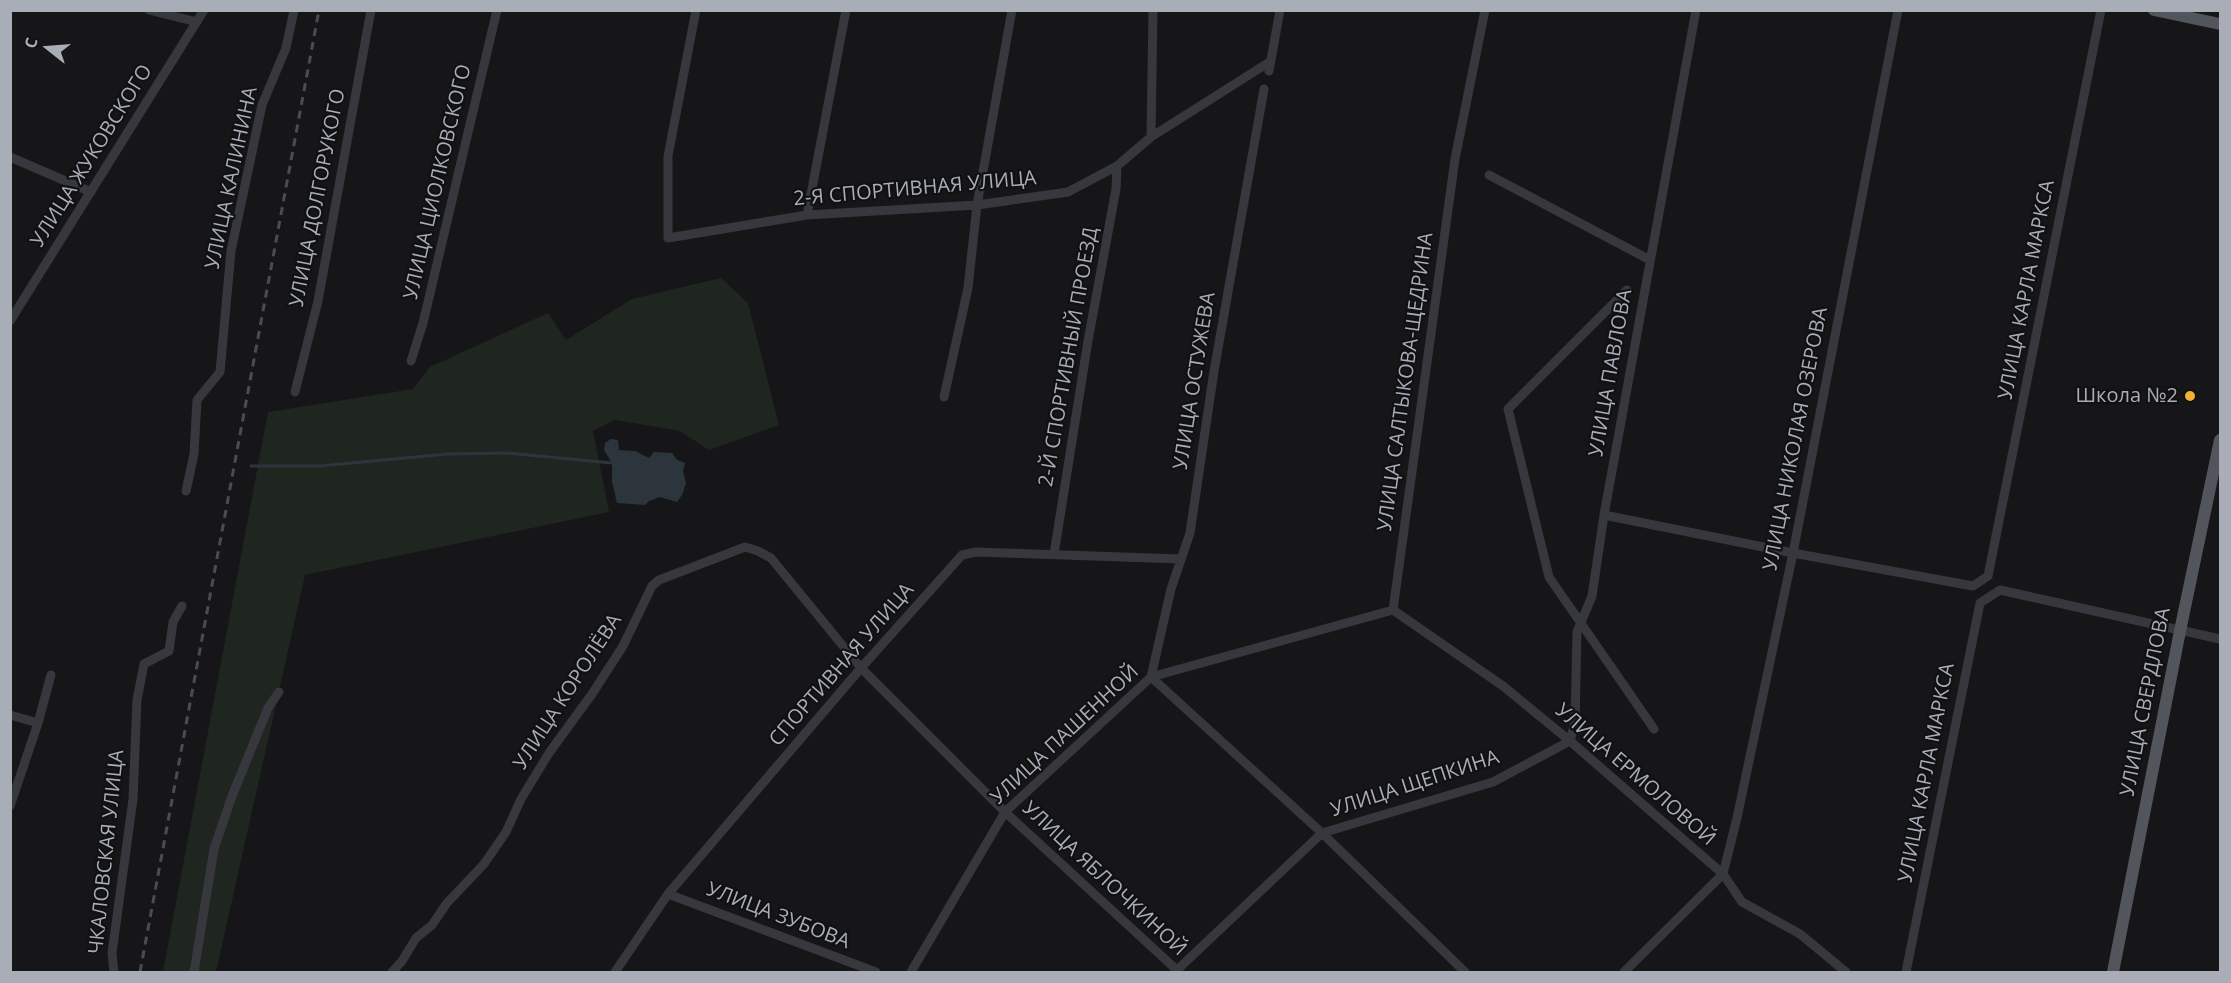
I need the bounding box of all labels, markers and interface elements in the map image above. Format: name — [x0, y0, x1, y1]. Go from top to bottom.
north arrow — [18, 18, 78, 78]
text: С — [19, 35, 43, 51]
street label: УЛИЦА ЖУКОВСКОГО — [26, 60, 158, 252]
street label: УЛИЦА ЦИОЛКОВСКОГО — [399, 62, 477, 302]
street label: УЛИЦА КАЛИНИНА — [201, 85, 263, 271]
street label: УЛИЦА ДОЛГОРУКОГО — [285, 87, 351, 309]
street label: 2-Я СПОРТИВНАЯ УЛИЦА — [793, 166, 1037, 212]
street label: УЛИЦА КАРЛА МАРКСА — [1994, 178, 2060, 402]
street label: 2-Й СПОРТИВНЫЙ ПРОЕЗД — [1034, 225, 1104, 489]
street label: УЛИЦА САЛТЫКОВА-ЩЕДРИНА — [1373, 231, 1439, 533]
street label: УЛИЦА ПАВЛОВА — [1584, 287, 1638, 459]
street label: УЛИЦА ОСТУЖЕВА — [1169, 291, 1221, 471]
street label: УЛИЦА НИКОЛАЯ ОЗЕРОВА — [1759, 305, 1833, 573]
place label: Школа №2 — [2075, 384, 2178, 408]
marker: Школа №2 — [2183, 389, 2197, 403]
street label: СПОРТИВНАЯ УЛИЦА — [765, 579, 919, 751]
street label: УЛИЦА СВЕРДЛОВА — [2116, 606, 2176, 798]
street label: УЛИЦА КОРОЛЁВА — [509, 610, 627, 774]
street label: УЛИЦА ПАШЕННОЙ — [986, 660, 1144, 810]
street label: УЛИЦА КАРЛА МАРКСА — [1894, 661, 1960, 885]
street label: УЛИЦА ЕРМОЛОВОЙ — [1550, 699, 1720, 851]
street label: УЛИЦА ЩЕПКИНА — [1328, 745, 1502, 823]
street label: ЧКАЛОВСКАЯ УЛИЦА — [84, 749, 130, 955]
street label: УЛИЦА ЯБЛОЧКИНОЙ — [1017, 797, 1191, 961]
street label: УЛИЦА ЗУБОВА — [703, 878, 853, 954]

